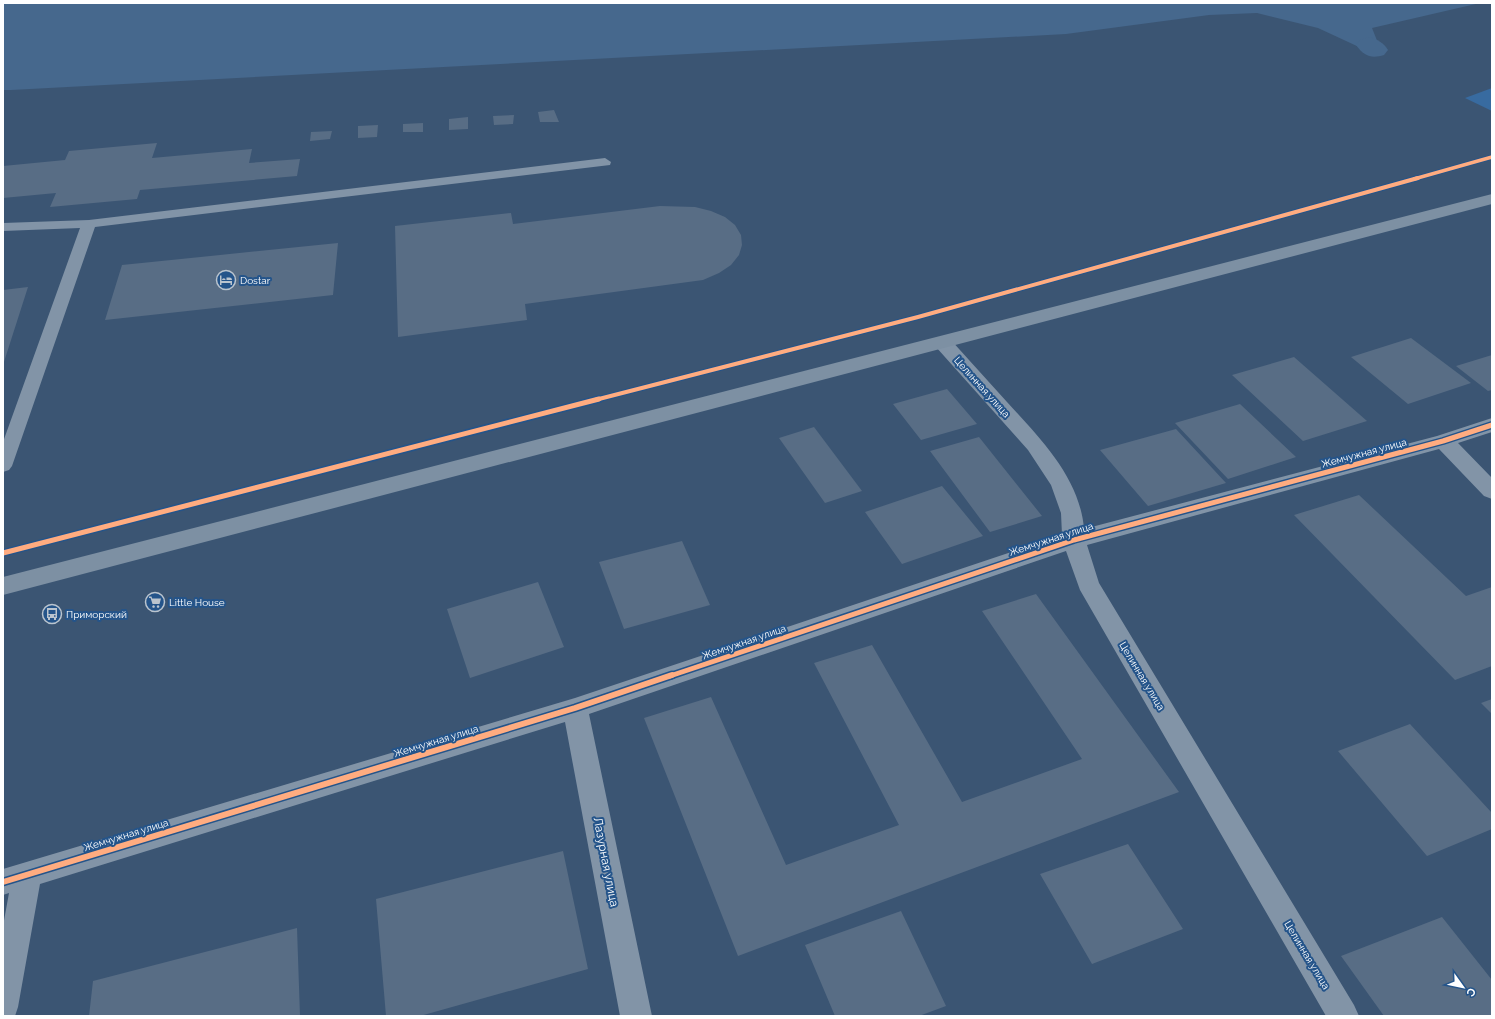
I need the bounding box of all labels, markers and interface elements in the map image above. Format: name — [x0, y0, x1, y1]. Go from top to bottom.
hotel icon: Dostar — [215, 269, 237, 291]
place label: Dostar — [240, 275, 271, 286]
street label: Целинная улица — [952, 354, 1012, 420]
street label: Жемчужная улица — [1320, 436, 1408, 470]
street label: Жемчужная улица — [1007, 520, 1095, 558]
supermarket icon: Little House — [144, 591, 166, 613]
place label: Little House — [169, 597, 225, 608]
bus stop icon: Приморский — [41, 603, 63, 625]
place label: Приморский — [66, 609, 127, 620]
street label: Жемчужная улица — [701, 622, 787, 662]
street label: Целинная улица — [1117, 640, 1167, 712]
street label: Жемчужная улица — [392, 723, 480, 759]
street label: Лазурная улица — [590, 816, 622, 908]
street label: Жемчужная улица — [82, 817, 170, 853]
street label: Целинная улица — [1282, 919, 1332, 991]
north arrow — [1443, 967, 1483, 1007]
text: С — [1463, 985, 1478, 999]

